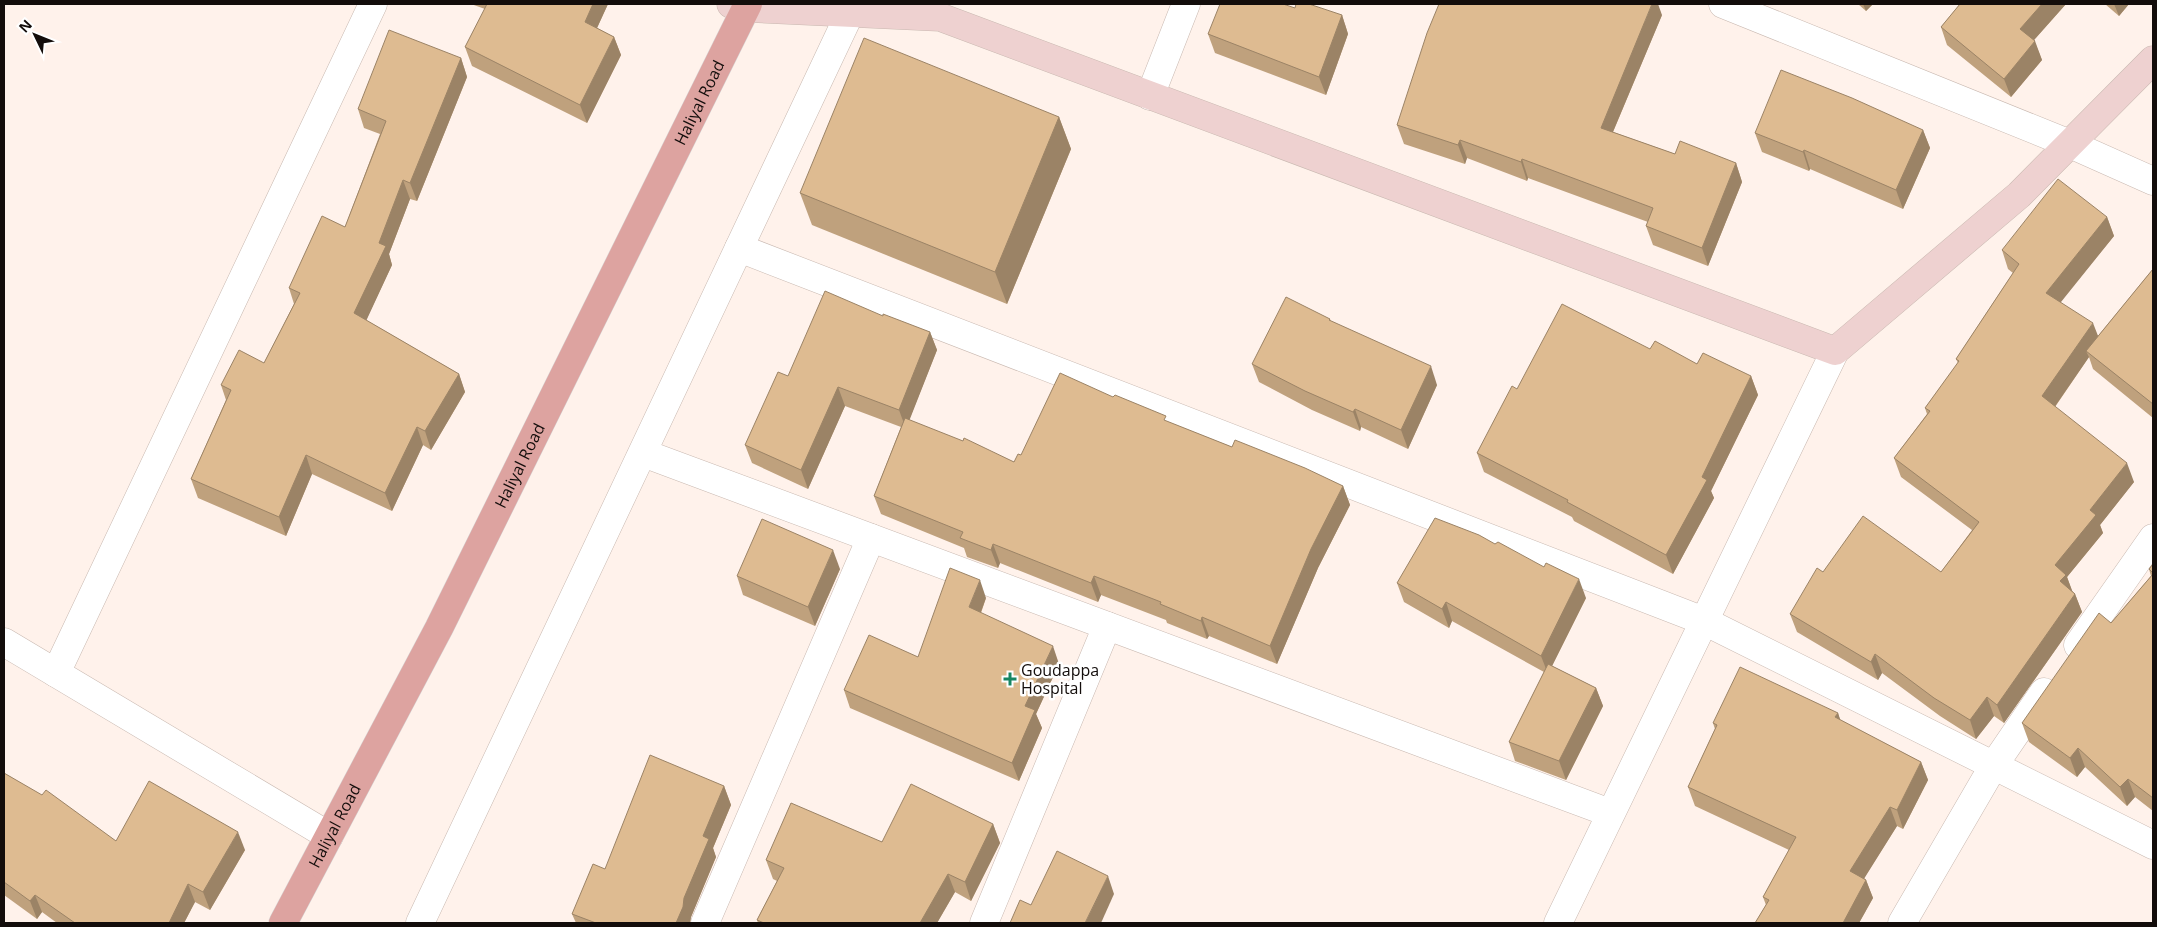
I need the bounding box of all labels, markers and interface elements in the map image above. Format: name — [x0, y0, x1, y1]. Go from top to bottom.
north arrow — [10, 10, 60, 60]
text: N — [14, 15, 36, 36]
street label: Haliyal Road — [669, 56, 729, 149]
street label: Haliyal Road — [489, 419, 550, 512]
place label: Goudappa Hospital — [1021, 659, 1099, 699]
marker: Goudappa Hospital — [1003, 672, 1017, 686]
street label: Haliyal Road — [303, 780, 366, 872]

